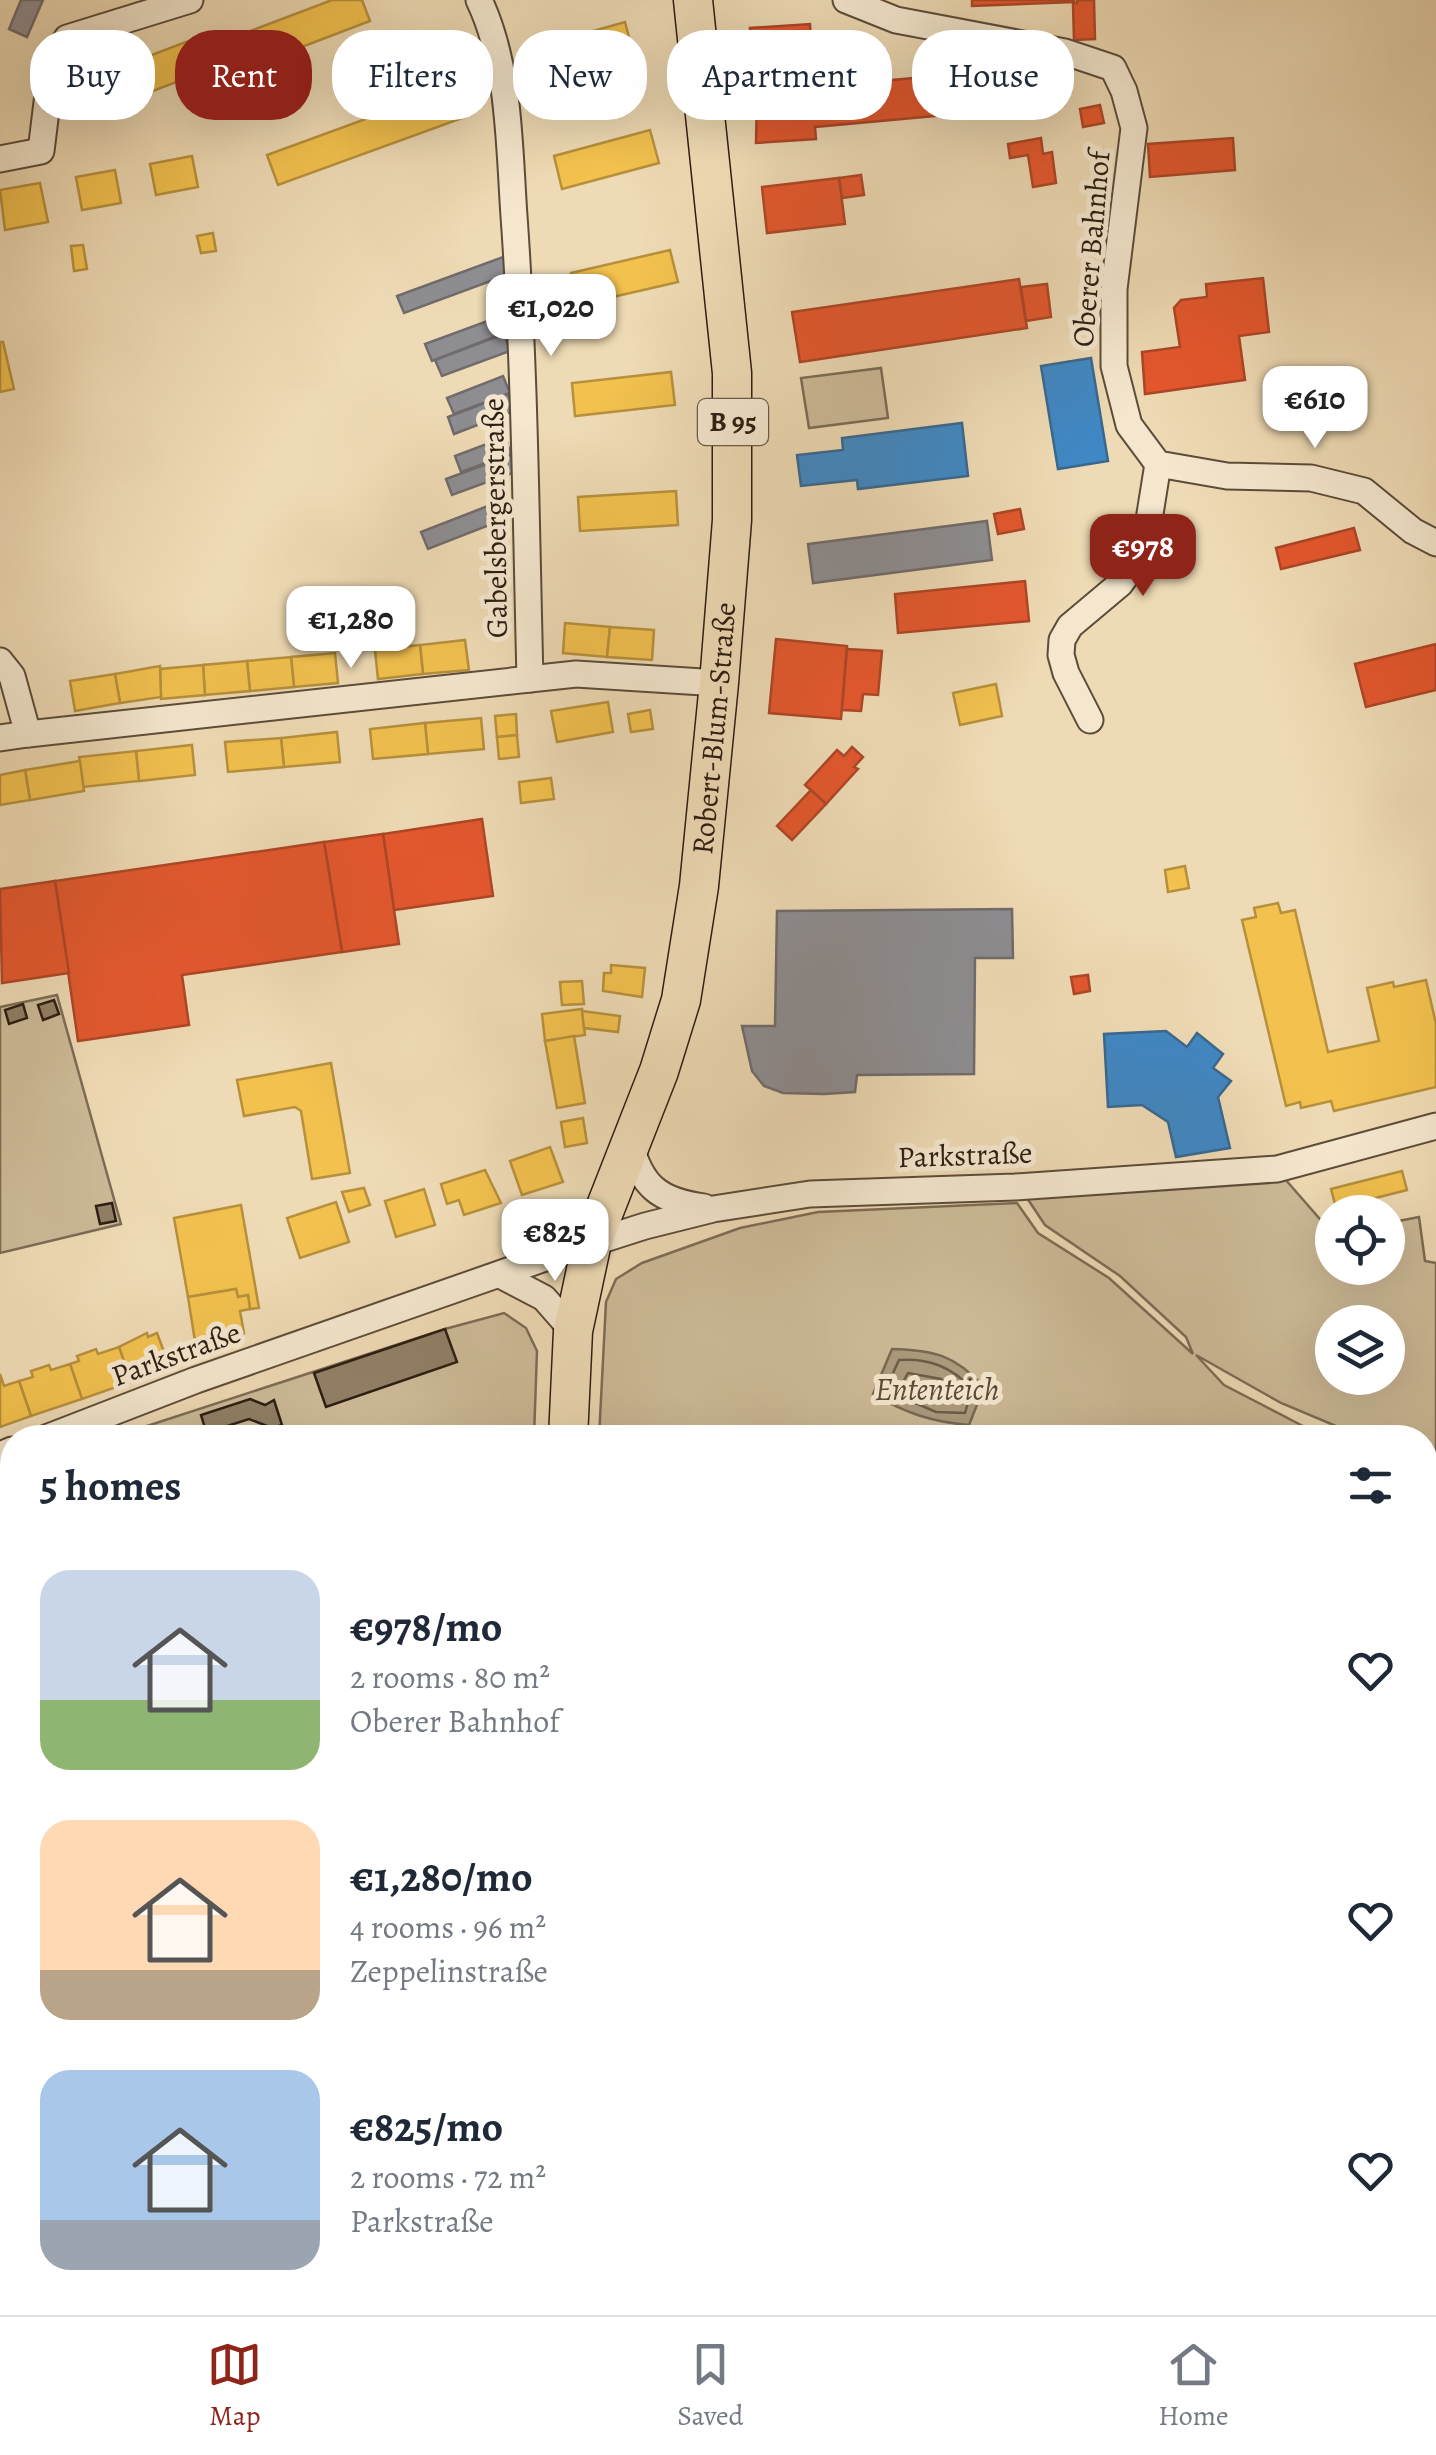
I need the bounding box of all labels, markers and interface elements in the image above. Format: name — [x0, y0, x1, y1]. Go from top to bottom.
chip: Buy — [30, 30, 155, 120]
chip: Rent — [175, 30, 312, 120]
chip: Filters — [332, 30, 493, 120]
chip: New — [513, 30, 647, 120]
chip: Apartment — [667, 30, 892, 120]
chip: House — [912, 30, 1074, 120]
street label: Oberer Bahnhof — [1063, 145, 1120, 349]
pin: €1,020 — [470, 274, 632, 359]
text: €1,020 — [508, 284, 594, 328]
pin: €610 — [1256, 366, 1374, 451]
text: €610 — [1285, 376, 1345, 420]
street label: Gabelsbergerstraße — [473, 398, 517, 638]
road number: B 95 — [698, 399, 768, 445]
pin: €978 — [1084, 514, 1202, 599]
text: €978 — [1112, 524, 1174, 568]
pin: €1,280 — [270, 586, 432, 671]
text: €1,280 — [308, 596, 394, 640]
street label: Robert-Blum-Straße — [682, 601, 745, 856]
street label: Parkstraße — [897, 1133, 1033, 1177]
map controls — [1315, 1195, 1405, 1395]
button: locate — [1315, 1195, 1405, 1285]
pin: €825 — [496, 1199, 614, 1284]
text: €825 — [524, 1209, 586, 1253]
button: layers — [1315, 1305, 1405, 1395]
street label: Parkstraße — [106, 1312, 246, 1396]
water label: Ententeich — [875, 1367, 999, 1411]
text: 5 homes — [40, 1457, 181, 1514]
icon: filters — [1343, 1458, 1398, 1513]
text: €978/mo — [350, 1598, 502, 1655]
icon: home — [120, 1610, 240, 1730]
icon: heart — [1343, 1643, 1398, 1698]
text: 2 rooms · 80 m² — [350, 1655, 550, 1699]
text: Oberer Bahnhof — [350, 1699, 560, 1743]
text: €1,280/mo — [350, 1848, 533, 1905]
icon: home — [120, 1860, 240, 1980]
icon: heart — [1343, 1893, 1398, 1948]
text: 4 rooms · 96 m² — [350, 1905, 546, 1949]
text: Zeppelinstraße — [350, 1949, 548, 1993]
text: €825/mo — [350, 2098, 503, 2155]
icon: home — [120, 2110, 240, 2230]
icon: heart — [1343, 2143, 1398, 2198]
text: 2 rooms · 72 m² — [350, 2155, 546, 2199]
text: Parkstraße — [350, 2199, 494, 2243]
tab: Map — [207, 2337, 262, 2435]
tab: Saved — [677, 2337, 744, 2435]
tab: Home — [1158, 2337, 1229, 2435]

